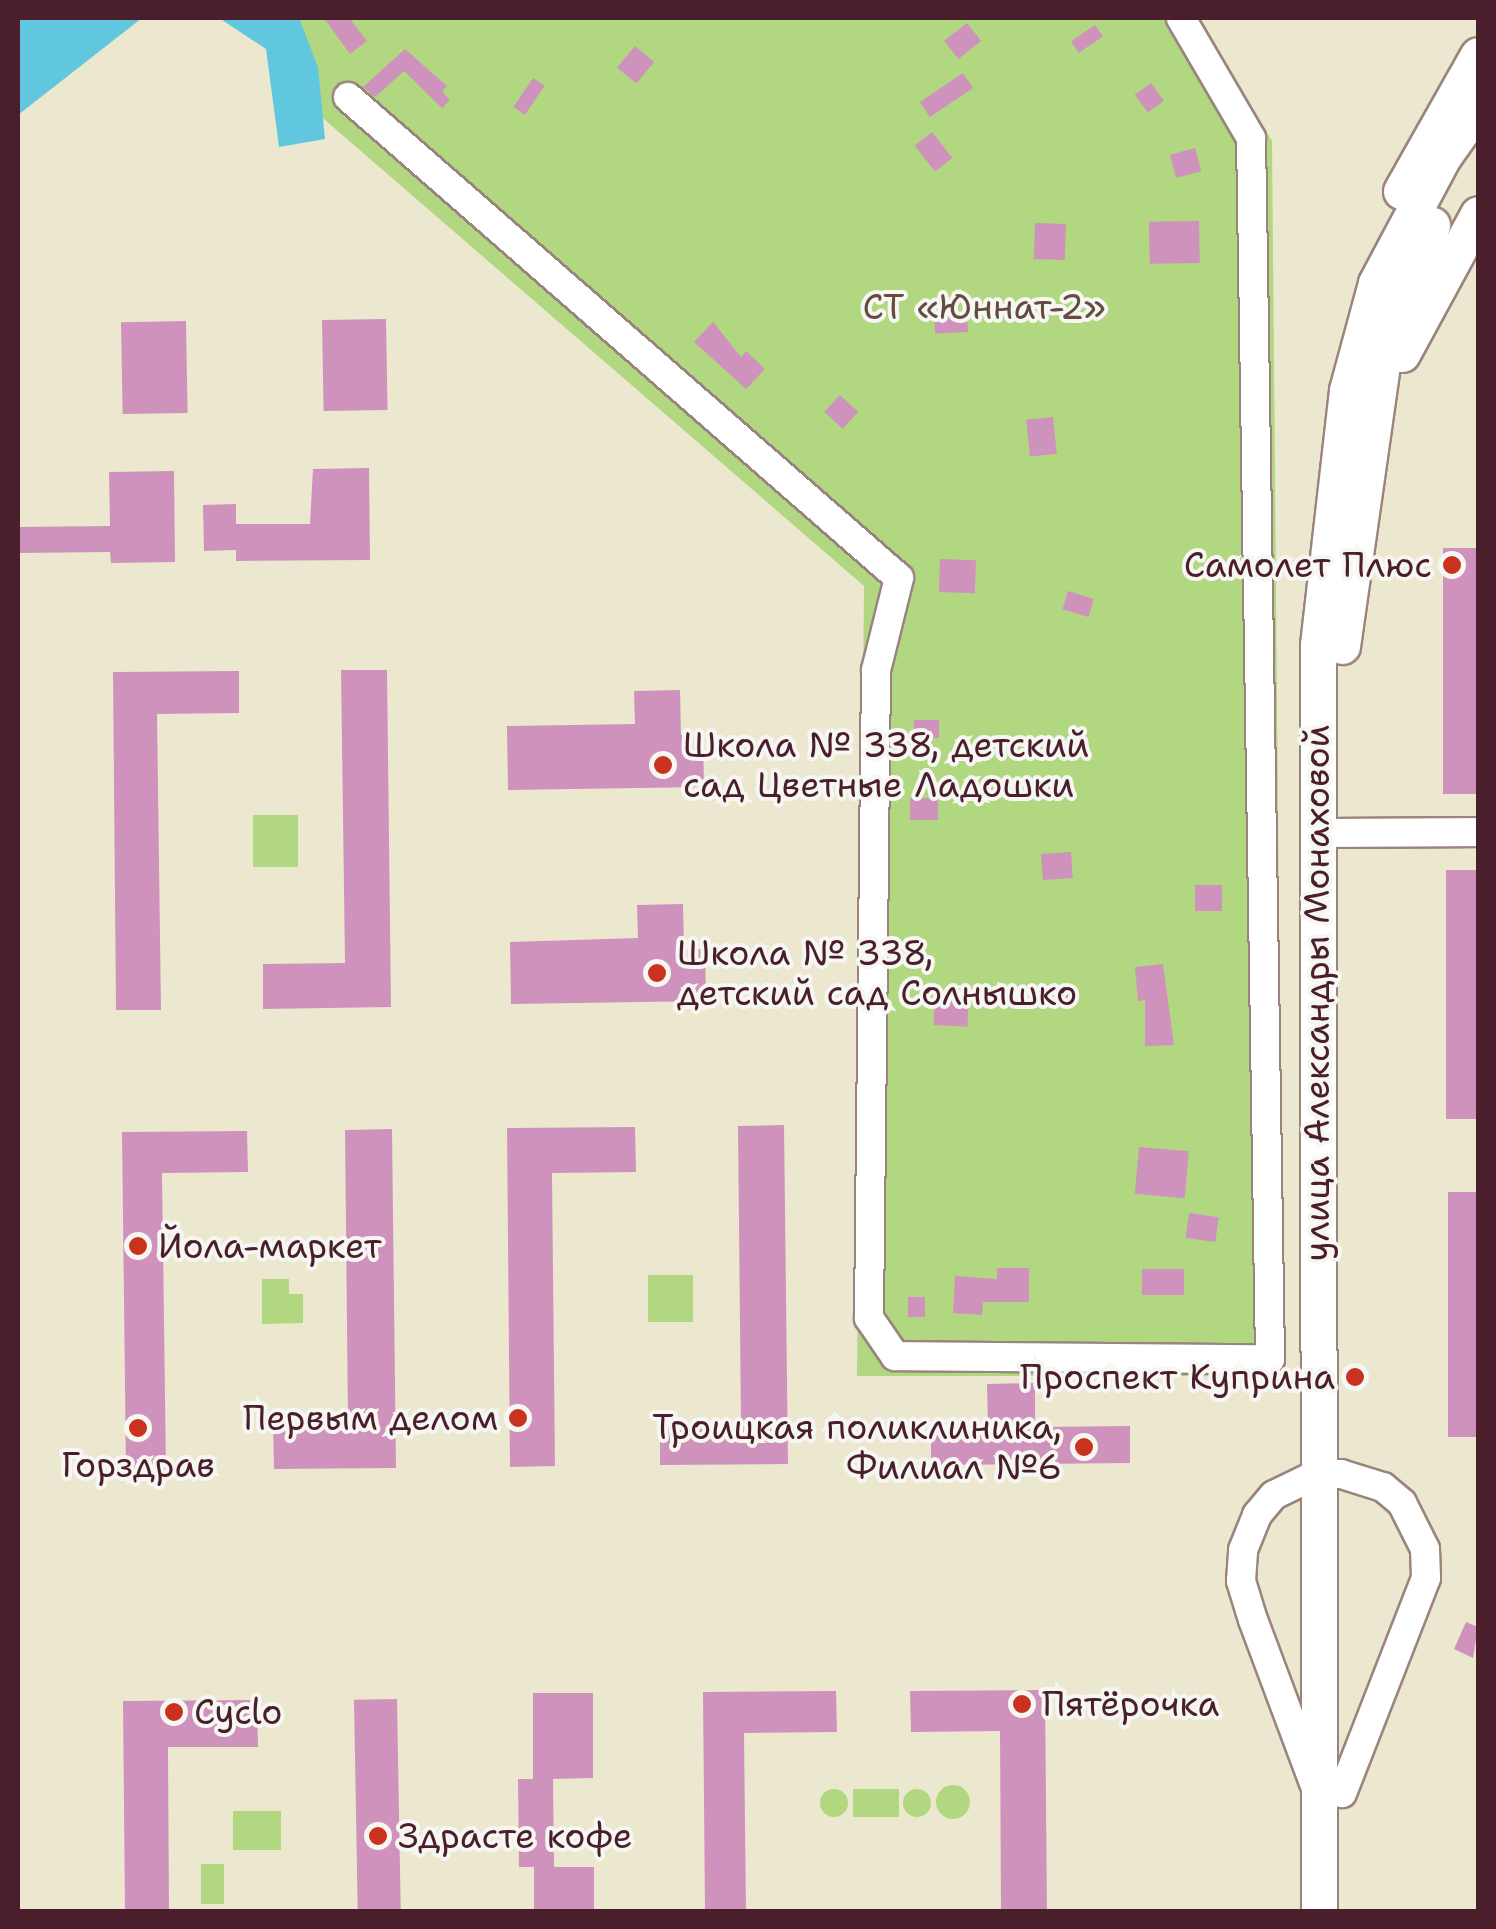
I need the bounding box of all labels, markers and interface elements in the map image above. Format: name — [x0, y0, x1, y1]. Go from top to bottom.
park label: СТ «Юннат-2» — [862, 286, 1106, 328]
place label: Самолет Плюс — [1184, 544, 1432, 586]
marker: Самолет Плюс — [1441, 554, 1463, 576]
place label: Школа № 338, детский сад Цветные Ладошки — [683, 724, 1089, 806]
street label: улица Александры Монаховой — [1296, 725, 1338, 1261]
marker: Школа № 338, детский сад Цветные Ладошки — [652, 754, 674, 776]
place label: Школа № 338, детский сад Солнышко — [677, 932, 1077, 1014]
marker: Школа № 338, детский сад Солнышко — [646, 962, 668, 984]
place label: Йола-маркет — [158, 1225, 382, 1267]
marker: Йола-маркет — [127, 1235, 149, 1257]
place label: Проспект Куприна — [1020, 1356, 1335, 1398]
marker: Проспект Куприна — [1344, 1366, 1366, 1388]
place label: Первым делом — [243, 1397, 498, 1439]
place label: Троицкая поликлиника, Филиал №6 — [652, 1406, 1062, 1488]
marker: Первым делом — [507, 1407, 529, 1429]
marker: Горздрав — [127, 1417, 149, 1439]
marker: Троицкая поликлиника, Филиал №6 — [1071, 1434, 1097, 1460]
place label: Горздрав — [61, 1444, 215, 1486]
place label: Пятёрочка — [1042, 1683, 1219, 1725]
place label: Cyclo — [194, 1691, 282, 1733]
marker: Пятёрочка — [1011, 1693, 1033, 1715]
marker: Cyclo — [163, 1701, 185, 1723]
place label: Здрасте кофе — [398, 1815, 633, 1857]
marker: Здрасте кофе — [367, 1825, 389, 1847]

